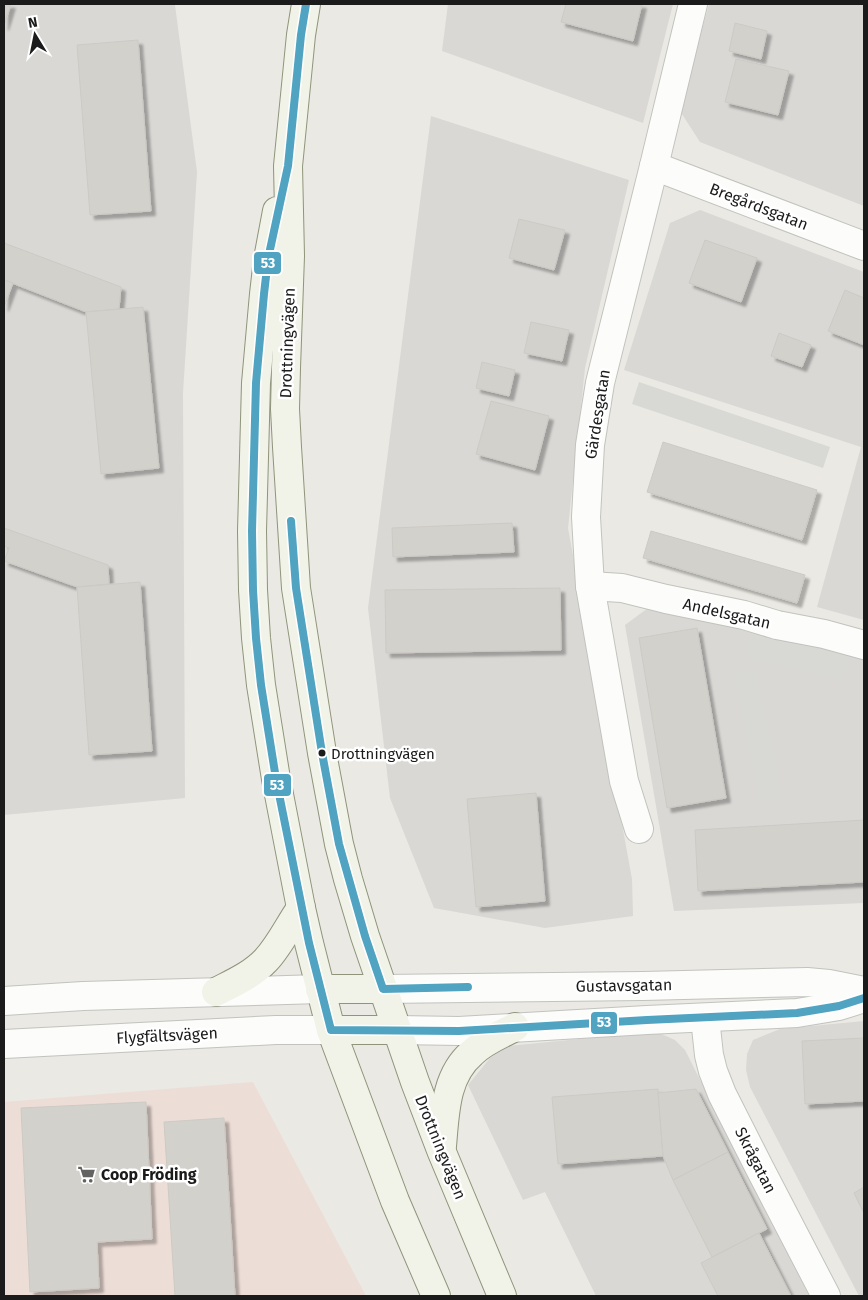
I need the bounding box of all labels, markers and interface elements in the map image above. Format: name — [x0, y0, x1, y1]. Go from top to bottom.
north arrow — [10, 10, 60, 60]
text: N — [27, 14, 39, 32]
street label: Bregårdsgatan — [707, 179, 811, 234]
line badge: 53 — [253, 251, 282, 275]
text: 53 — [261, 255, 275, 272]
street label: Drottningvägen — [276, 287, 299, 399]
street label: Gärdesgatan — [581, 368, 614, 460]
street label: Andelsgatan — [681, 594, 773, 633]
place label: Drottningvägen — [331, 745, 435, 763]
marker: Drottningvägen — [317, 748, 327, 758]
line badge: 53 — [263, 773, 292, 797]
text: 53 — [270, 777, 284, 794]
street label: Gustavsgatan — [575, 975, 673, 996]
line badge: 53 — [590, 1011, 618, 1035]
text: 53 — [597, 1014, 611, 1031]
street label: Flygfältsvägen — [116, 1023, 218, 1048]
street label: Drottningvägen — [411, 1092, 470, 1202]
street label: Skrågatan — [731, 1124, 780, 1196]
supermarket icon: Coop Fröding — [77, 1164, 97, 1184]
place label: Coop Fröding — [101, 1165, 197, 1184]

